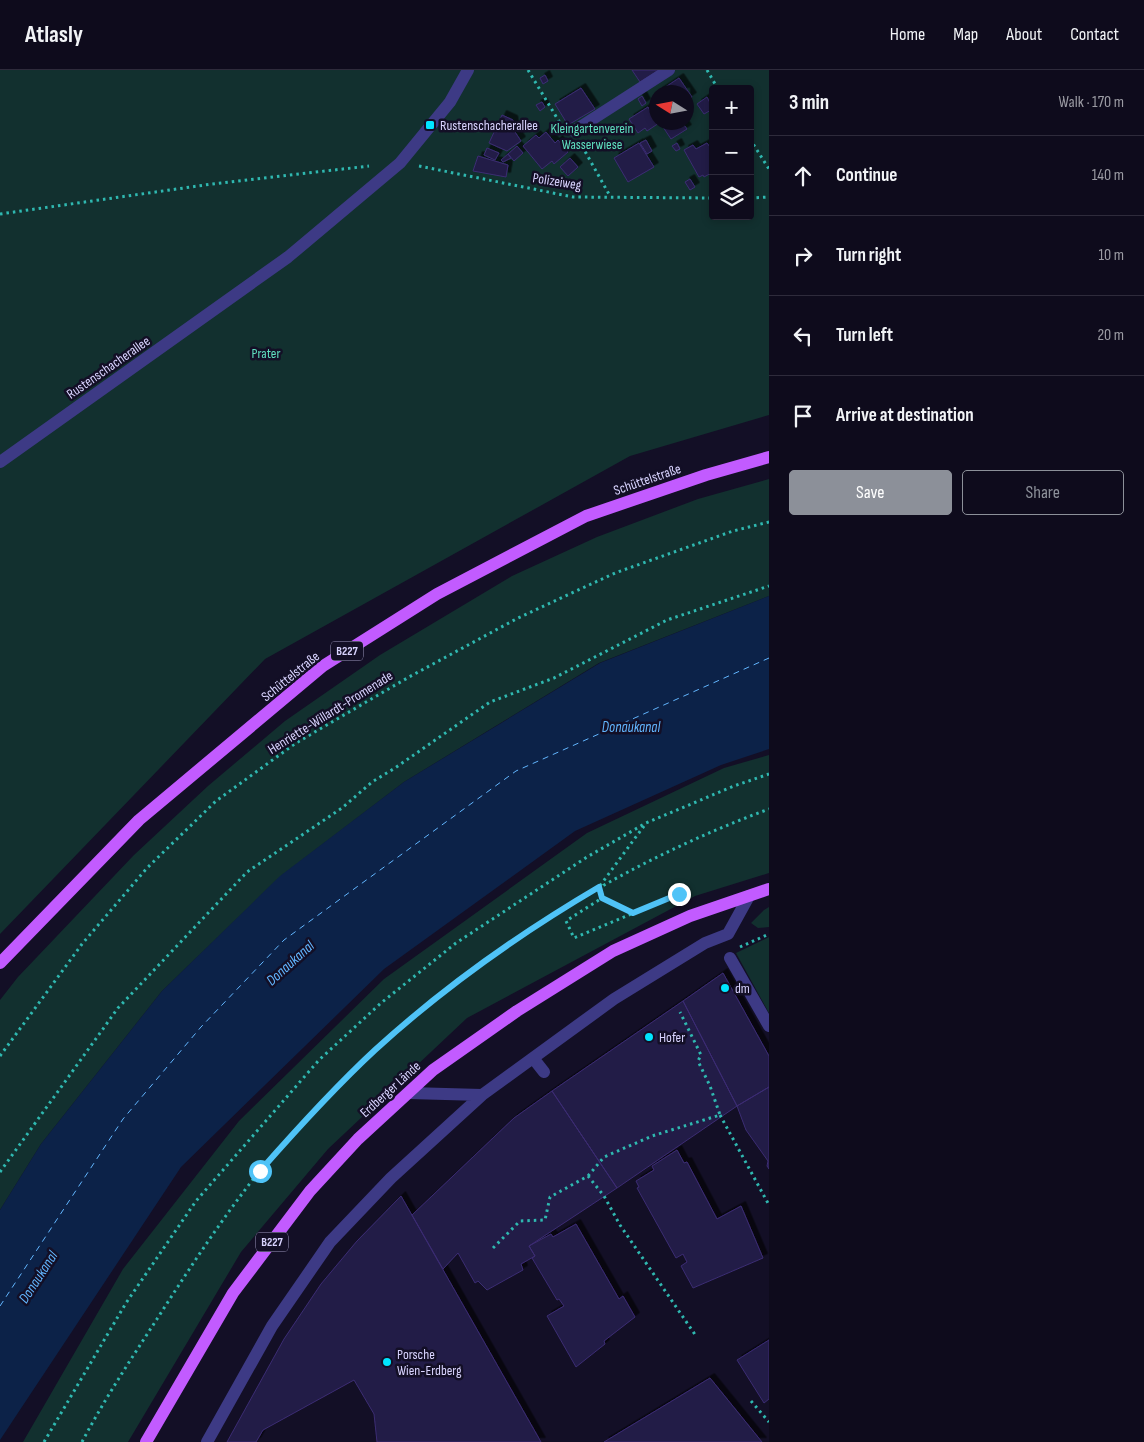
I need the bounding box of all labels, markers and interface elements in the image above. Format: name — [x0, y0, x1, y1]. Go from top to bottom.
text: Atlasly — [25, 20, 83, 49]
text: Home — [890, 24, 925, 45]
text: Map — [953, 24, 978, 45]
text: About — [1006, 24, 1042, 45]
text: Contact — [1070, 24, 1119, 45]
north arrow — [649, 85, 694, 130]
map controls — [709, 85, 754, 220]
button: + — [709, 85, 754, 130]
text: 3 min — [789, 90, 829, 115]
text: Walk · 170 m — [1059, 93, 1124, 112]
place label: Rustenschacherallee — [440, 117, 538, 134]
marker: Rustenschacherallee — [424, 119, 436, 131]
park label: Kleingartenverein Wasserwiese — [551, 120, 633, 153]
button: − — [709, 130, 754, 175]
icon: ahead — [789, 162, 817, 190]
text: Continue — [836, 164, 897, 187]
text: 140 m — [1092, 166, 1124, 185]
street label: Polizeiweg — [531, 169, 583, 194]
button: layers — [709, 175, 754, 220]
icon: right — [789, 242, 817, 270]
text: Turn right — [836, 244, 901, 267]
text: 10 m — [1098, 246, 1124, 265]
icon: left — [789, 322, 817, 350]
text: Turn left — [836, 324, 893, 347]
text: 20 m — [1097, 326, 1124, 345]
street label: Rustenschacherallee — [63, 332, 153, 402]
park label: Prater — [252, 345, 280, 362]
icon: arrive — [789, 402, 817, 430]
text: Arrive at destination — [836, 404, 974, 427]
street label: Schüttelstraße — [611, 460, 683, 499]
button: Save — [789, 470, 952, 515]
button: Share — [962, 470, 1124, 515]
road number: B227 — [331, 642, 363, 660]
street label: Schüttelstraße — [258, 648, 323, 705]
street label: Henriette-Willardt-Promenade — [265, 667, 396, 758]
water label: Donaukanal — [602, 718, 661, 737]
route end — [668, 883, 691, 906]
water label: Donaukanal — [262, 936, 319, 990]
place label: dm — [735, 980, 750, 997]
marker: dm — [719, 982, 731, 994]
place label: Hofer — [659, 1029, 685, 1046]
marker: Hofer — [643, 1031, 655, 1043]
street label: Erdberger Lände — [356, 1058, 424, 1121]
route start — [249, 1160, 272, 1183]
road number: B227 — [256, 1232, 288, 1252]
water label: Donaukanal — [15, 1247, 63, 1307]
place label: Porsche Wien-Erdberg — [397, 1346, 462, 1379]
marker: Porsche Wien-Erdberg — [381, 1356, 393, 1368]

